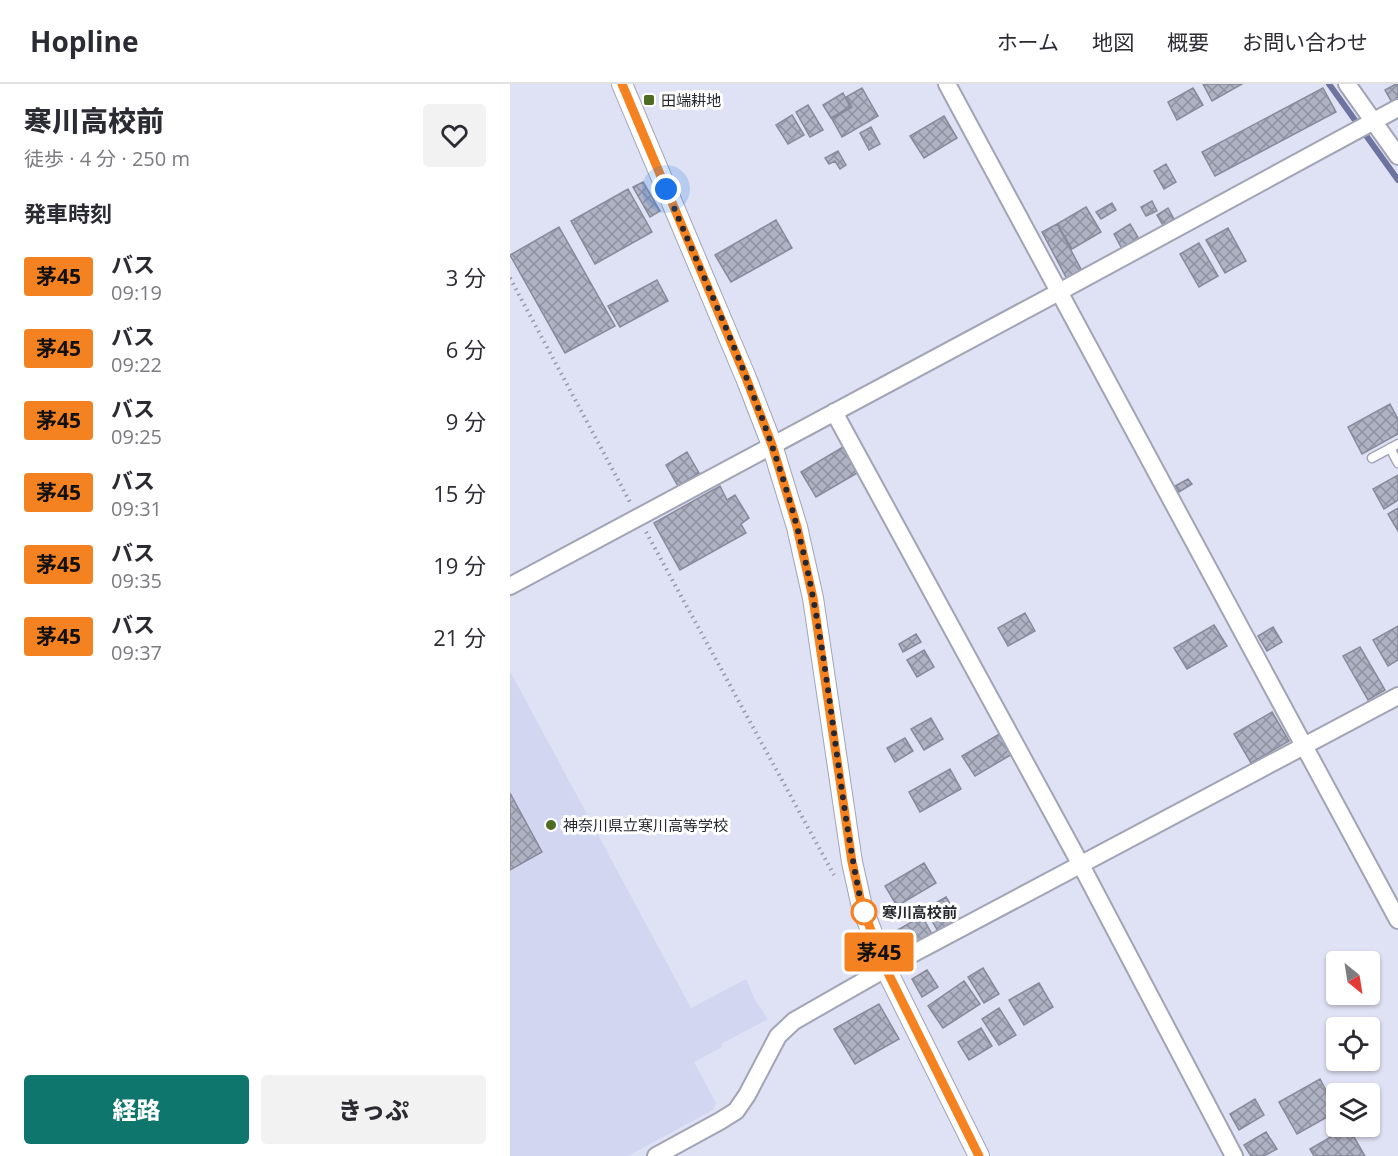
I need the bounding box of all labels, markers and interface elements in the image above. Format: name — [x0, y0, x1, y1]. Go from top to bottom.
text: Hopline — [30, 22, 139, 60]
text: ホーム — [997, 28, 1059, 56]
text: 地図 — [1092, 28, 1134, 56]
text: 概要 — [1167, 28, 1209, 56]
text: お問い合わせ — [1242, 28, 1368, 56]
place label: 田端耕地 — [661, 90, 721, 110]
marker: 田端耕地 — [642, 93, 656, 107]
text: 寒川高校前 — [24, 101, 164, 139]
button: heart — [423, 104, 486, 167]
text: 徒歩 · 4 分 · 250 m — [24, 145, 190, 172]
your location — [651, 174, 681, 204]
text: 発車時刻 — [24, 198, 112, 228]
text: バス — [111, 249, 155, 279]
text: 茅45 — [36, 262, 81, 290]
text: 3 分 — [446, 262, 486, 292]
text: 09:19 — [111, 279, 162, 306]
text: バス — [111, 321, 155, 351]
text: 茅45 — [36, 334, 81, 362]
text: 6 分 — [446, 334, 486, 364]
text: 09:22 — [111, 351, 162, 378]
text: バス — [111, 393, 155, 423]
text: 茅45 — [36, 406, 81, 434]
text: 9 分 — [446, 406, 486, 436]
text: 09:25 — [111, 423, 162, 450]
text: バス — [111, 465, 155, 495]
text: 茅45 — [36, 478, 81, 506]
text: 15 分 — [433, 478, 486, 508]
text: 09:31 — [111, 495, 162, 522]
text: バス — [111, 537, 155, 567]
text: 茅45 — [36, 550, 81, 578]
text: 19 分 — [433, 550, 486, 580]
text: 09:35 — [111, 567, 162, 594]
text: バス — [111, 609, 155, 639]
text: 茅45 — [36, 622, 81, 650]
text: 21 分 — [433, 622, 486, 652]
text: 09:37 — [111, 639, 162, 666]
place label: 神奈川県立寒川高等学校 — [563, 815, 728, 835]
marker: 神奈川県立寒川高等学校 — [544, 818, 558, 832]
marker: 寒川高校前 — [851, 899, 877, 925]
place label: 寒川高校前 — [882, 902, 957, 922]
line badge: 茅45 — [844, 932, 914, 972]
text: 茅45 — [856, 938, 902, 966]
north arrow — [1326, 951, 1380, 1005]
map controls — [1326, 951, 1380, 1137]
button: locate — [1326, 1017, 1380, 1071]
button: 経路 — [24, 1075, 249, 1144]
button: きっぷ — [261, 1075, 486, 1144]
button: layers — [1326, 1083, 1380, 1137]

